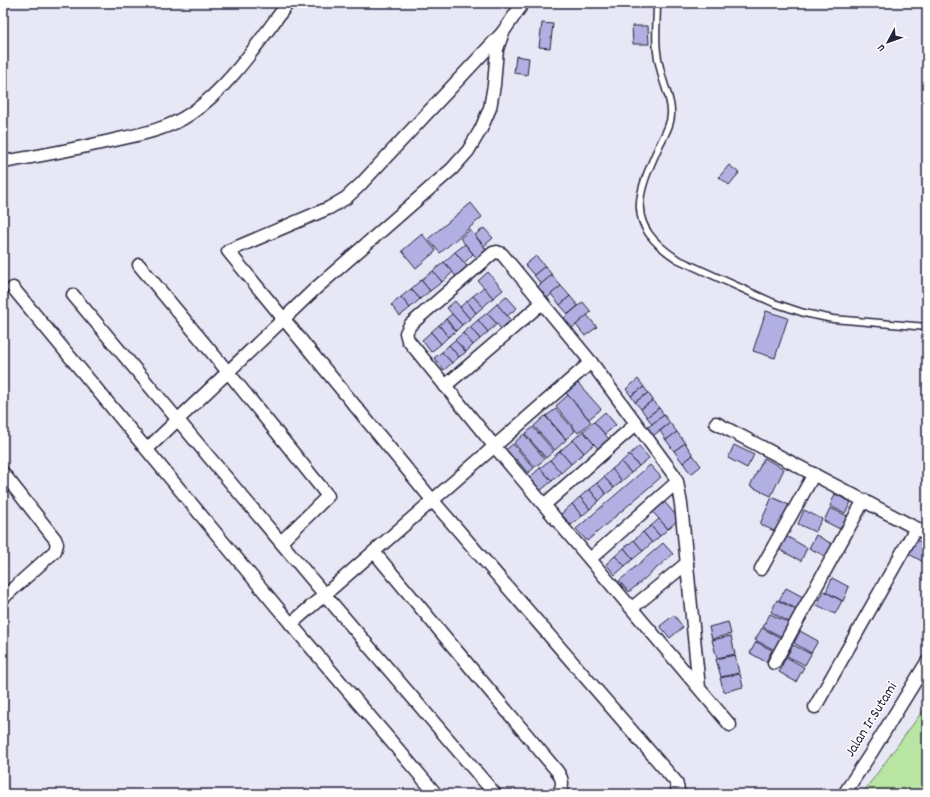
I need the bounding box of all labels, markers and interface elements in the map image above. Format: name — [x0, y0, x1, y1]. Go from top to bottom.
north arrow — [868, 22, 908, 62]
text: U — [874, 40, 890, 55]
street label: Jalan Ir.Sutami — [840, 678, 904, 762]

